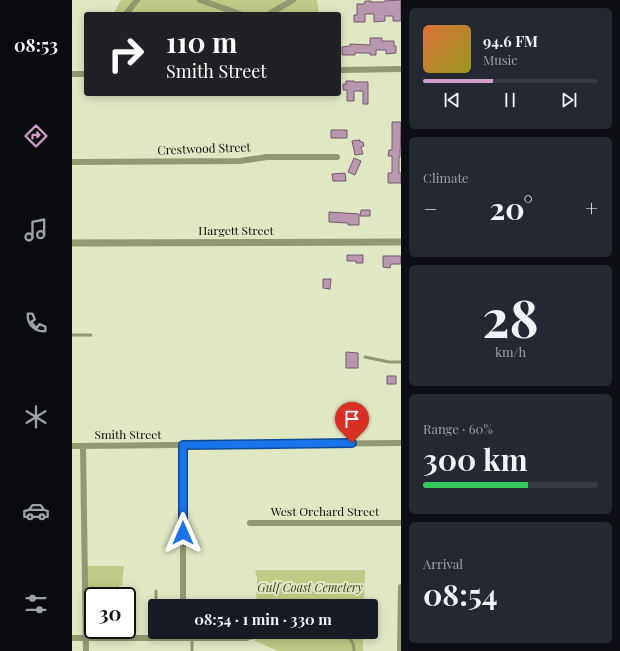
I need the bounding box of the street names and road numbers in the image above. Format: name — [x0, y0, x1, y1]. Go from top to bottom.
street label: Crestwood Street — [157, 138, 252, 158]
street label: Hargett Street — [198, 222, 275, 238]
street label: Smith Street — [94, 426, 162, 442]
street label: West Orchard Street — [270, 503, 380, 519]

